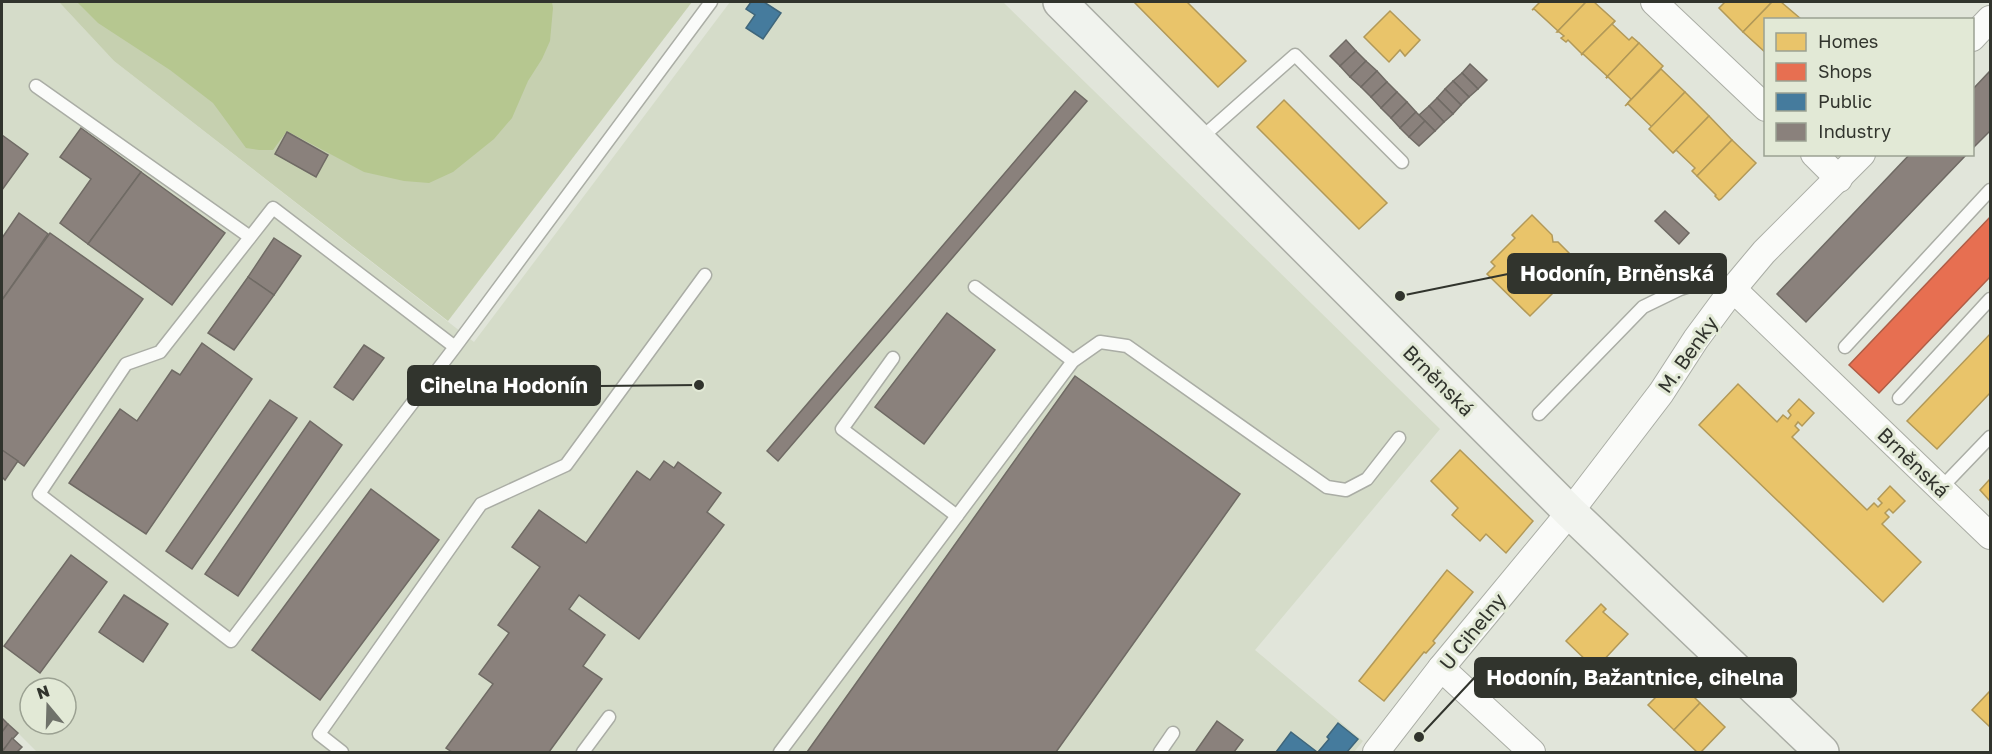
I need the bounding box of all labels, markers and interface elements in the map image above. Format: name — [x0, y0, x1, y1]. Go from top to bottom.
legend — [1764, 18, 1974, 156]
text: Homes — [1818, 30, 1878, 52]
text: Shops — [1818, 60, 1872, 82]
text: Public — [1818, 90, 1872, 112]
text: Industry — [1818, 120, 1891, 142]
callout: Hodonín, Brněnská — [1508, 254, 1726, 293]
text: Hodonín, Brněnská — [1520, 260, 1714, 286]
street label: M. Benky — [1652, 311, 1722, 397]
street label: Brněnská — [1399, 340, 1479, 420]
callout: Cihelna Hodonín — [408, 366, 600, 405]
text: Cihelna Hodonín — [420, 372, 588, 398]
street label: Brněnská — [1873, 422, 1955, 502]
street label: U Cihelny — [1434, 588, 1510, 674]
callout: Hodonín, Bažantnice, cihelna — [1475, 658, 1796, 697]
text: Hodonín, Bažantnice, cihelna — [1486, 664, 1784, 690]
north arrow — [18, 676, 78, 736]
text: N — [34, 680, 52, 703]

